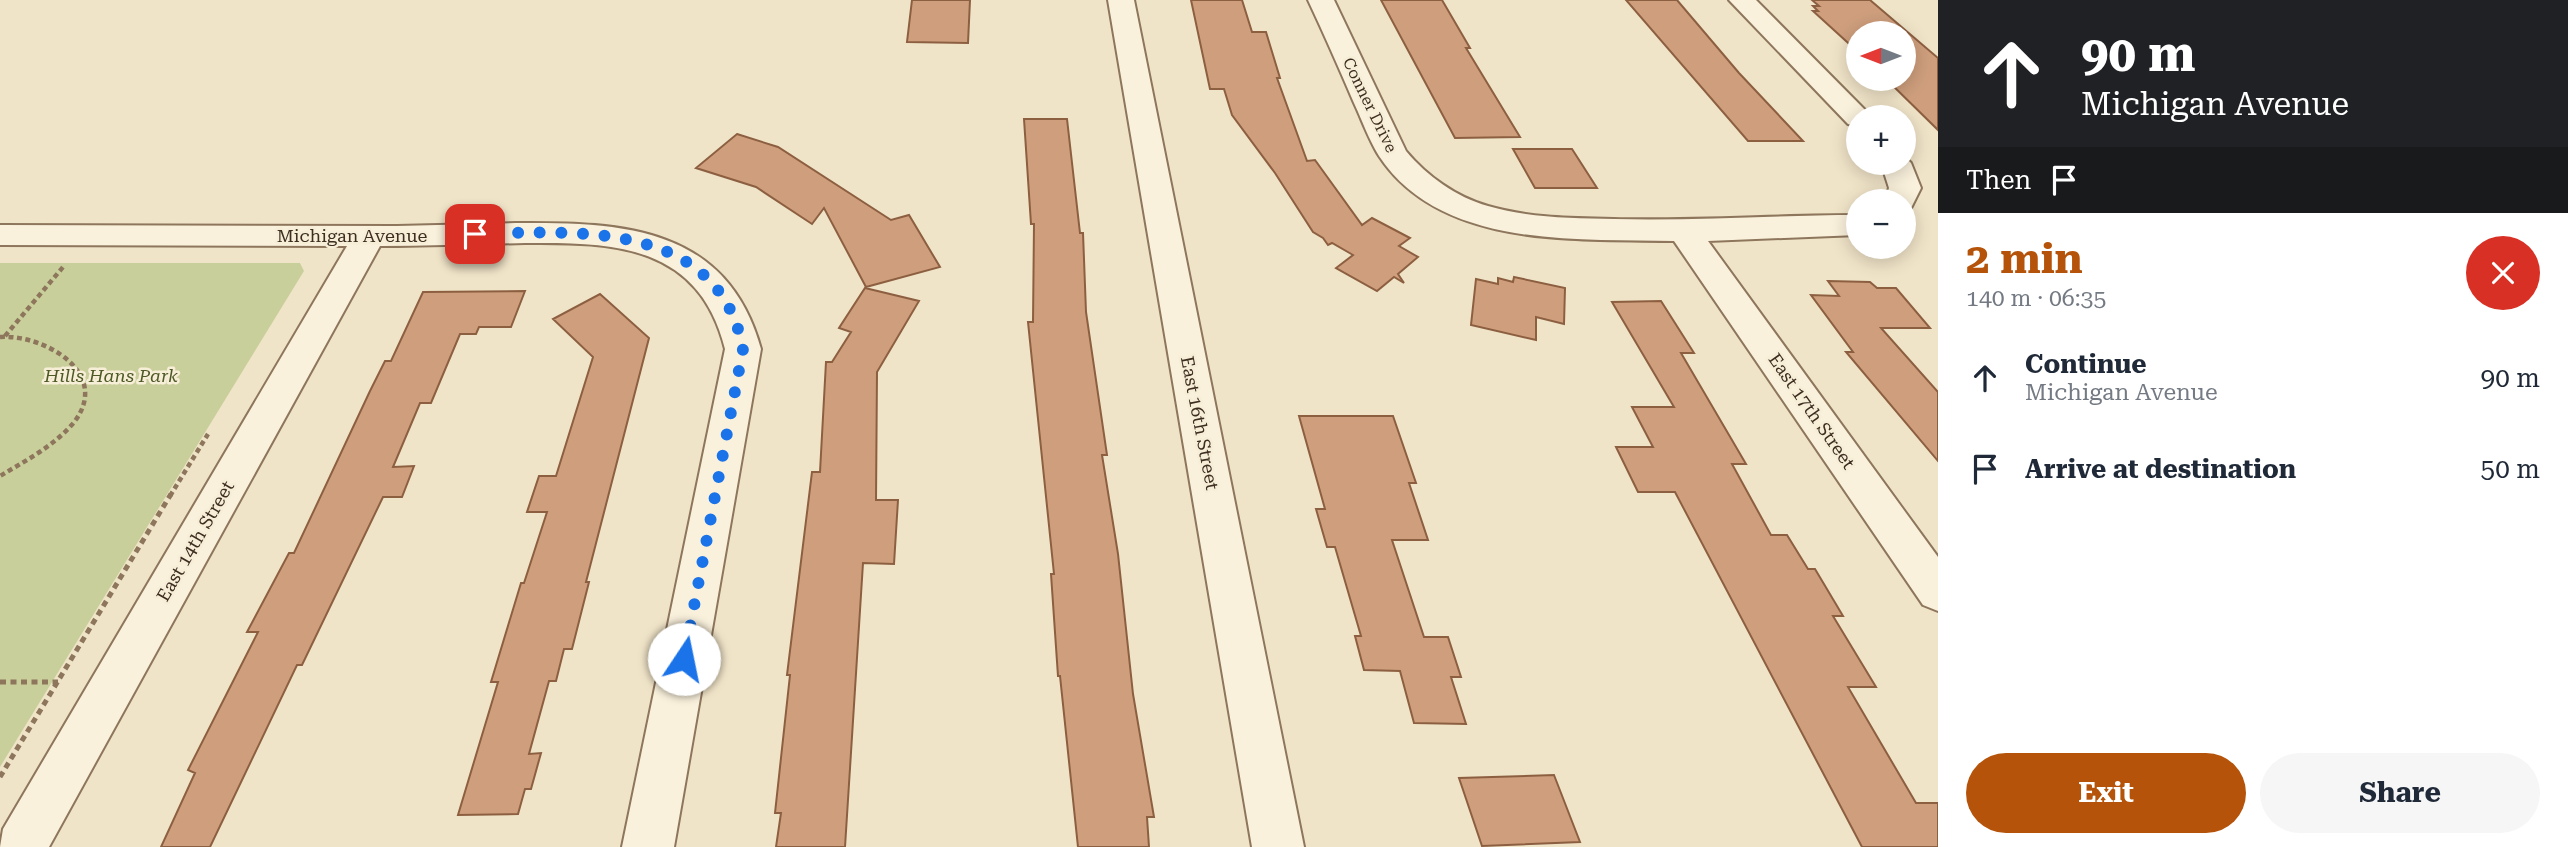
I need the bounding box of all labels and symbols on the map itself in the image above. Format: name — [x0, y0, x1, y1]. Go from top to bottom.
north arrow — [1846, 21, 1916, 91]
street label: Conner Drive — [1339, 54, 1401, 156]
pin — [445, 204, 505, 264]
street label: Michigan Avenue — [277, 225, 427, 246]
street label: East 17th Street — [1764, 349, 1860, 473]
street label: East 16th Street — [1177, 354, 1223, 492]
park label: Hills Hans Park — [43, 365, 178, 386]
street label: East 14th Street — [152, 477, 238, 605]
position arrow — [647, 622, 721, 696]

